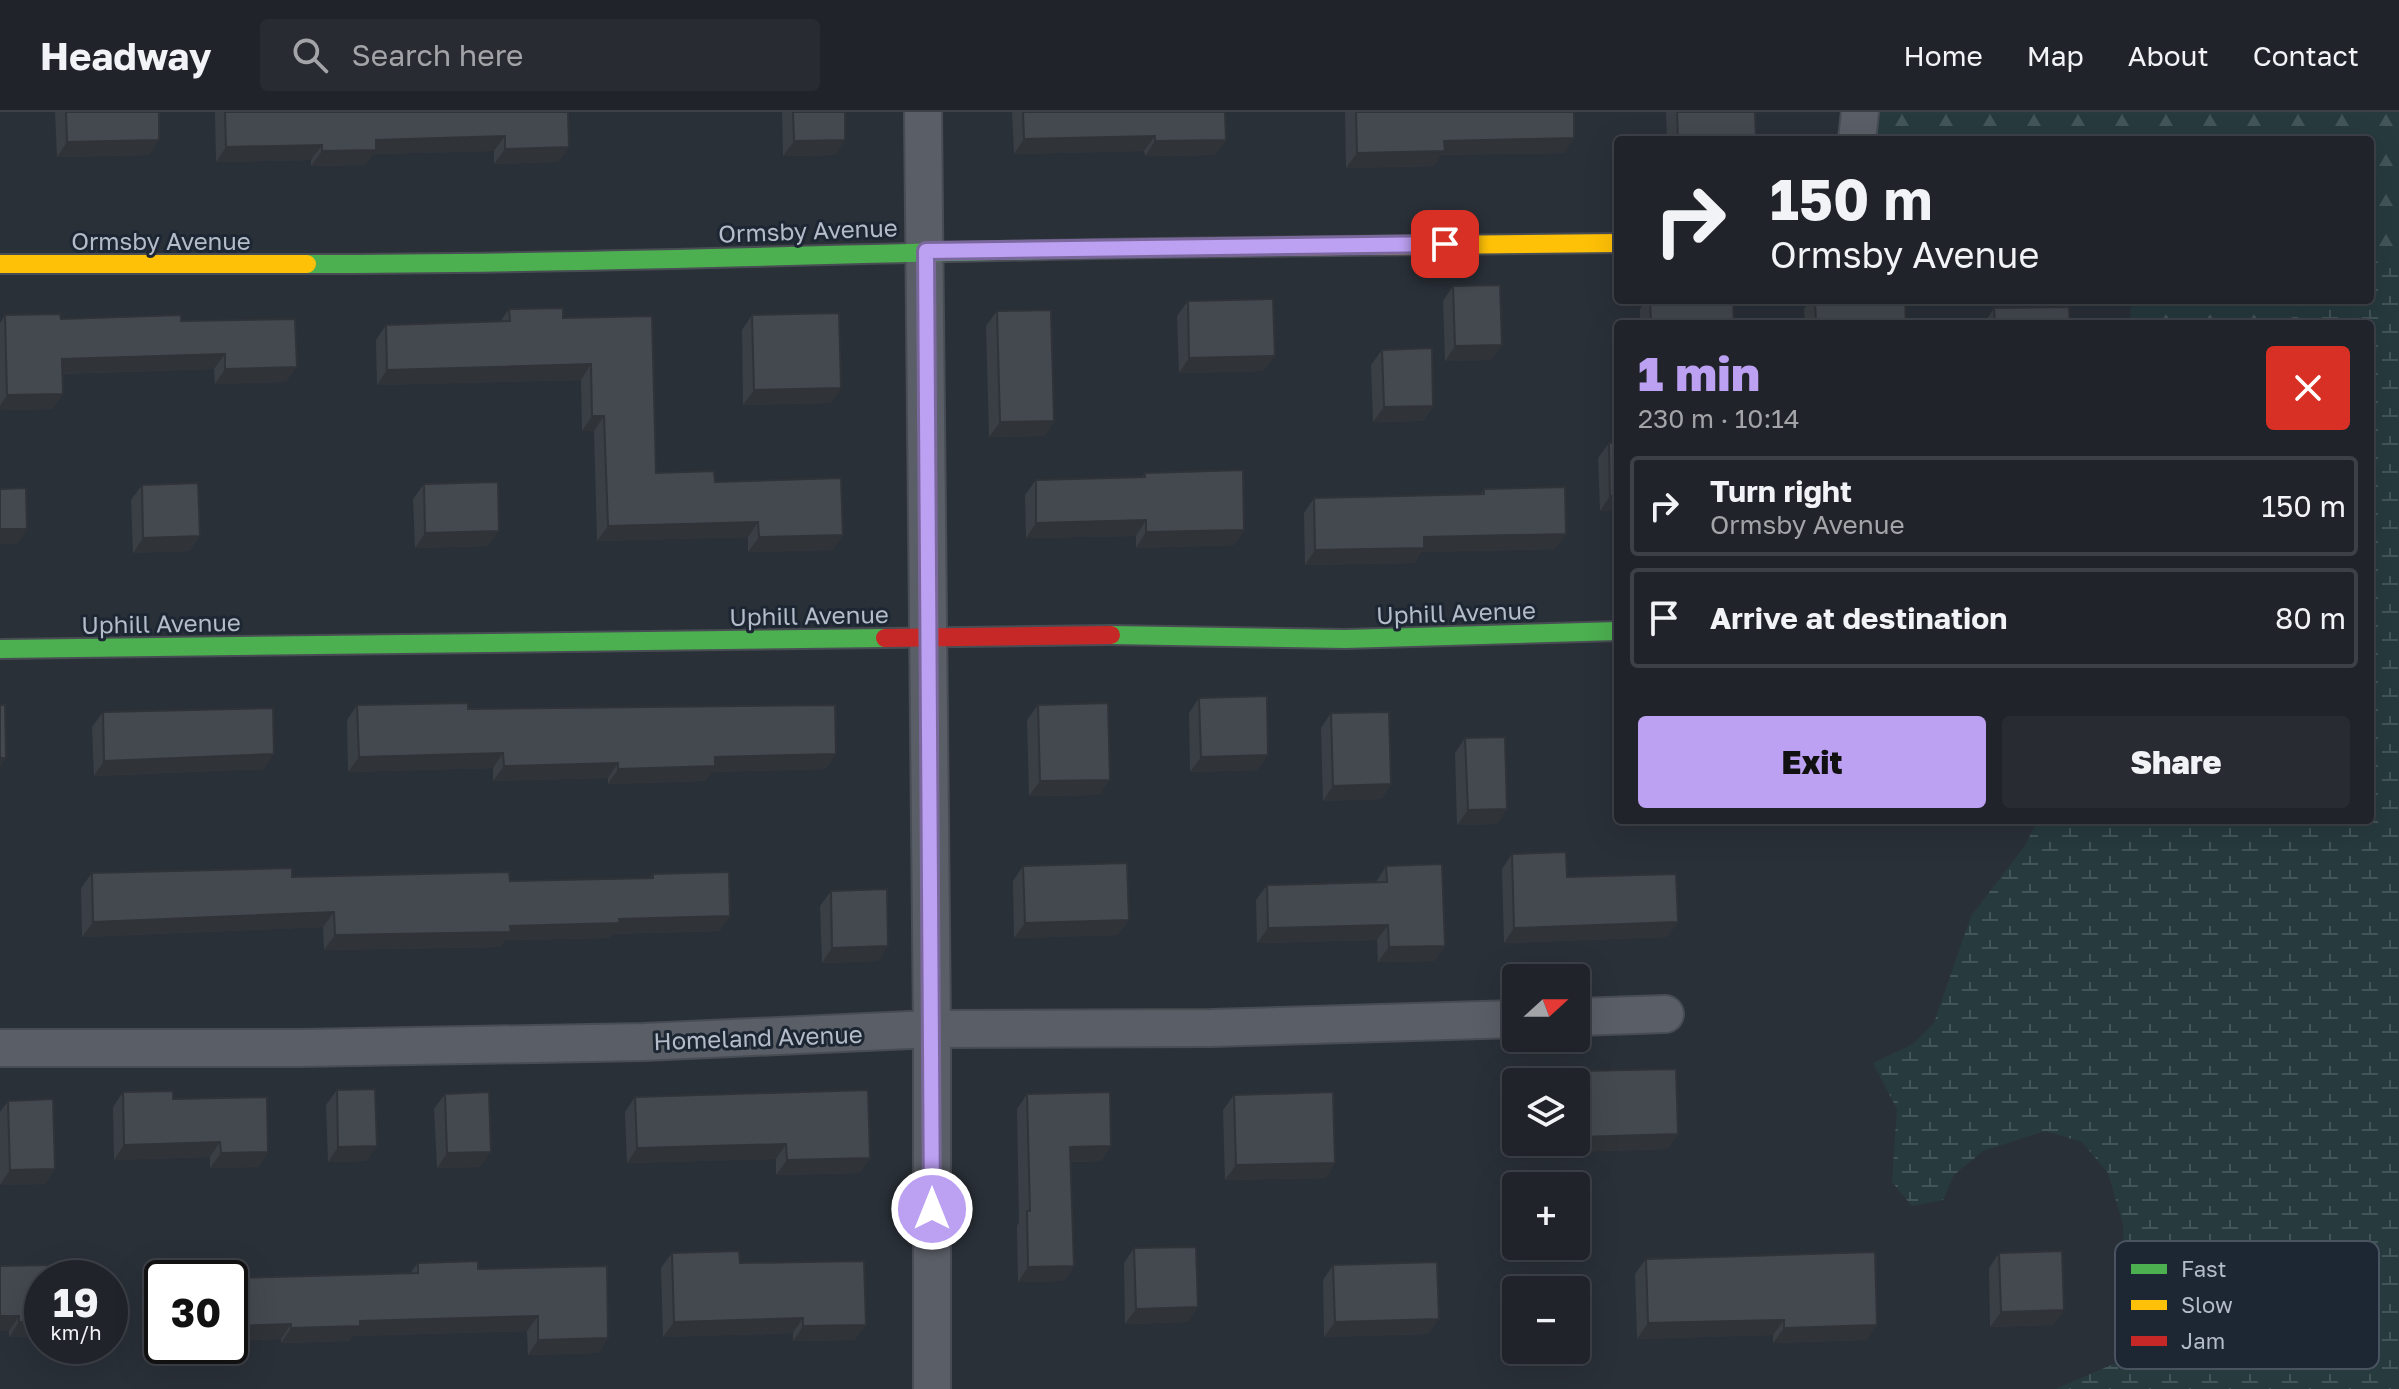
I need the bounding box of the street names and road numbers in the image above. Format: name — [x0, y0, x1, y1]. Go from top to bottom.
street label: Ormsby Avenue — [718, 212, 898, 248]
street label: Ormsby Avenue — [71, 226, 251, 255]
street label: Uphill Avenue — [1376, 595, 1536, 629]
street label: Uphill Avenue — [729, 599, 889, 631]
street label: Uphill Avenue — [81, 607, 241, 639]
street label: Homeland Avenue — [653, 1019, 863, 1055]

